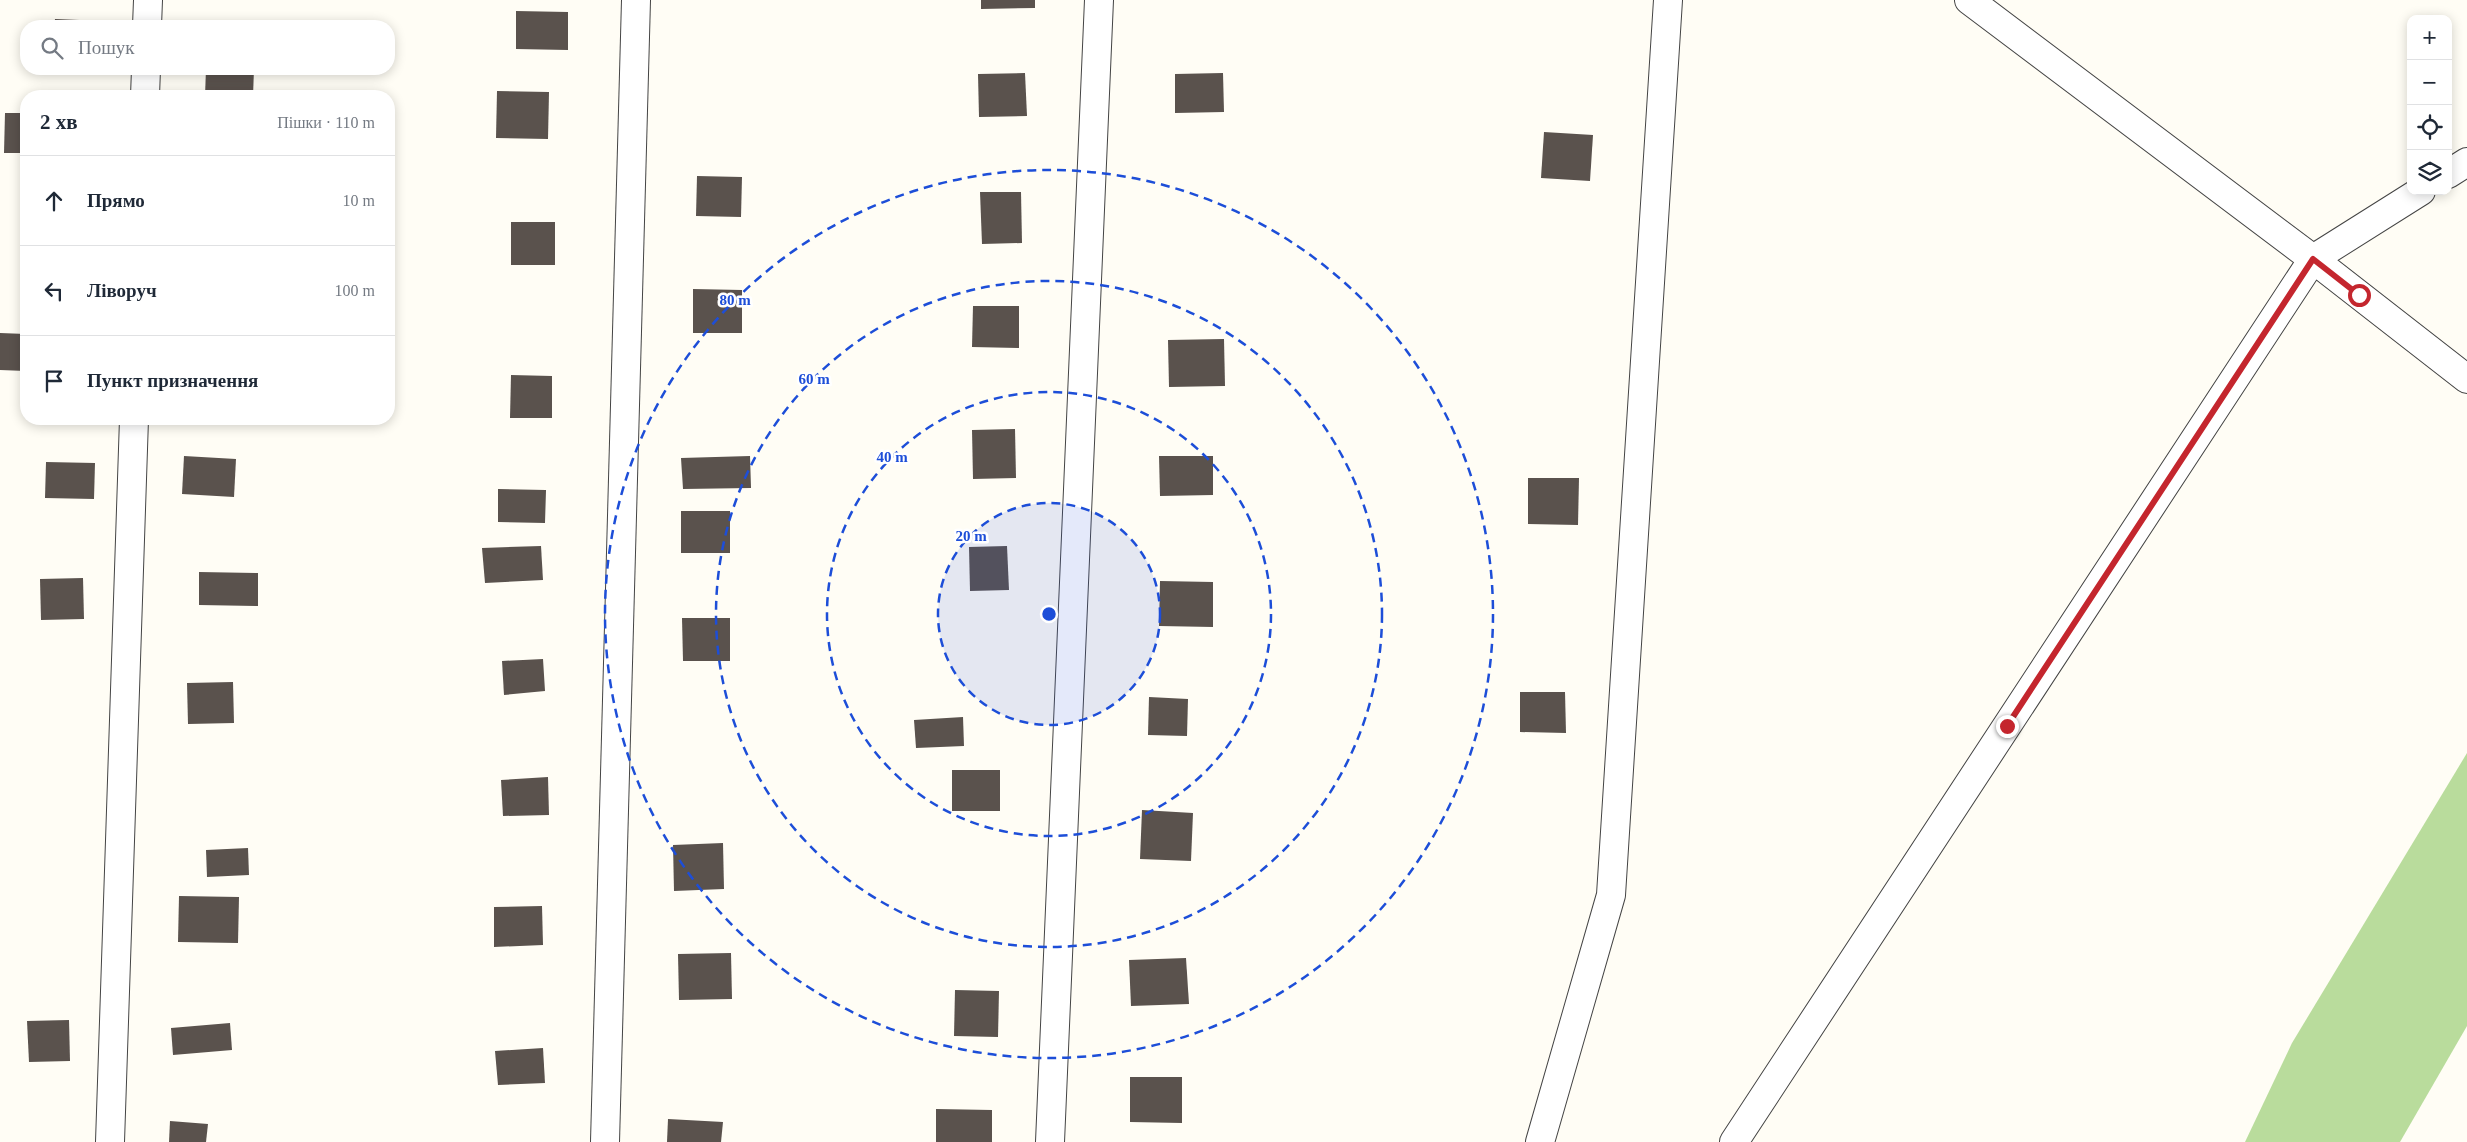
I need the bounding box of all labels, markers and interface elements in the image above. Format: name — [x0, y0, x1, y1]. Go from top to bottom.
map controls — [2407, 15, 2452, 195]
button: + — [2407, 15, 2452, 60]
search box — [20, 20, 395, 75]
icon: search — [38, 34, 66, 62]
text: Пошук — [78, 37, 135, 58]
button: − — [2407, 60, 2452, 105]
button: locate — [2407, 105, 2452, 150]
text: 2 хв — [40, 110, 78, 134]
text: Пішки · 110 m — [277, 114, 375, 131]
button: layers — [2407, 150, 2452, 195]
icon: ahead — [40, 187, 68, 215]
text: Прямо — [87, 190, 145, 211]
text: 10 m — [343, 192, 375, 209]
icon: left — [40, 277, 68, 305]
text: Ліворуч — [87, 280, 157, 301]
text: 100 m — [335, 282, 375, 299]
route start — [2348, 284, 2371, 307]
text: 80 m — [719, 292, 751, 308]
icon: arrive — [40, 367, 68, 395]
text: Пункт призначення — [87, 370, 258, 391]
text: 60 m — [798, 371, 830, 387]
text: 40 m — [876, 449, 908, 465]
text: 20 m — [955, 528, 987, 544]
centre of rings — [1040, 605, 1058, 623]
route end — [1996, 715, 2019, 738]

